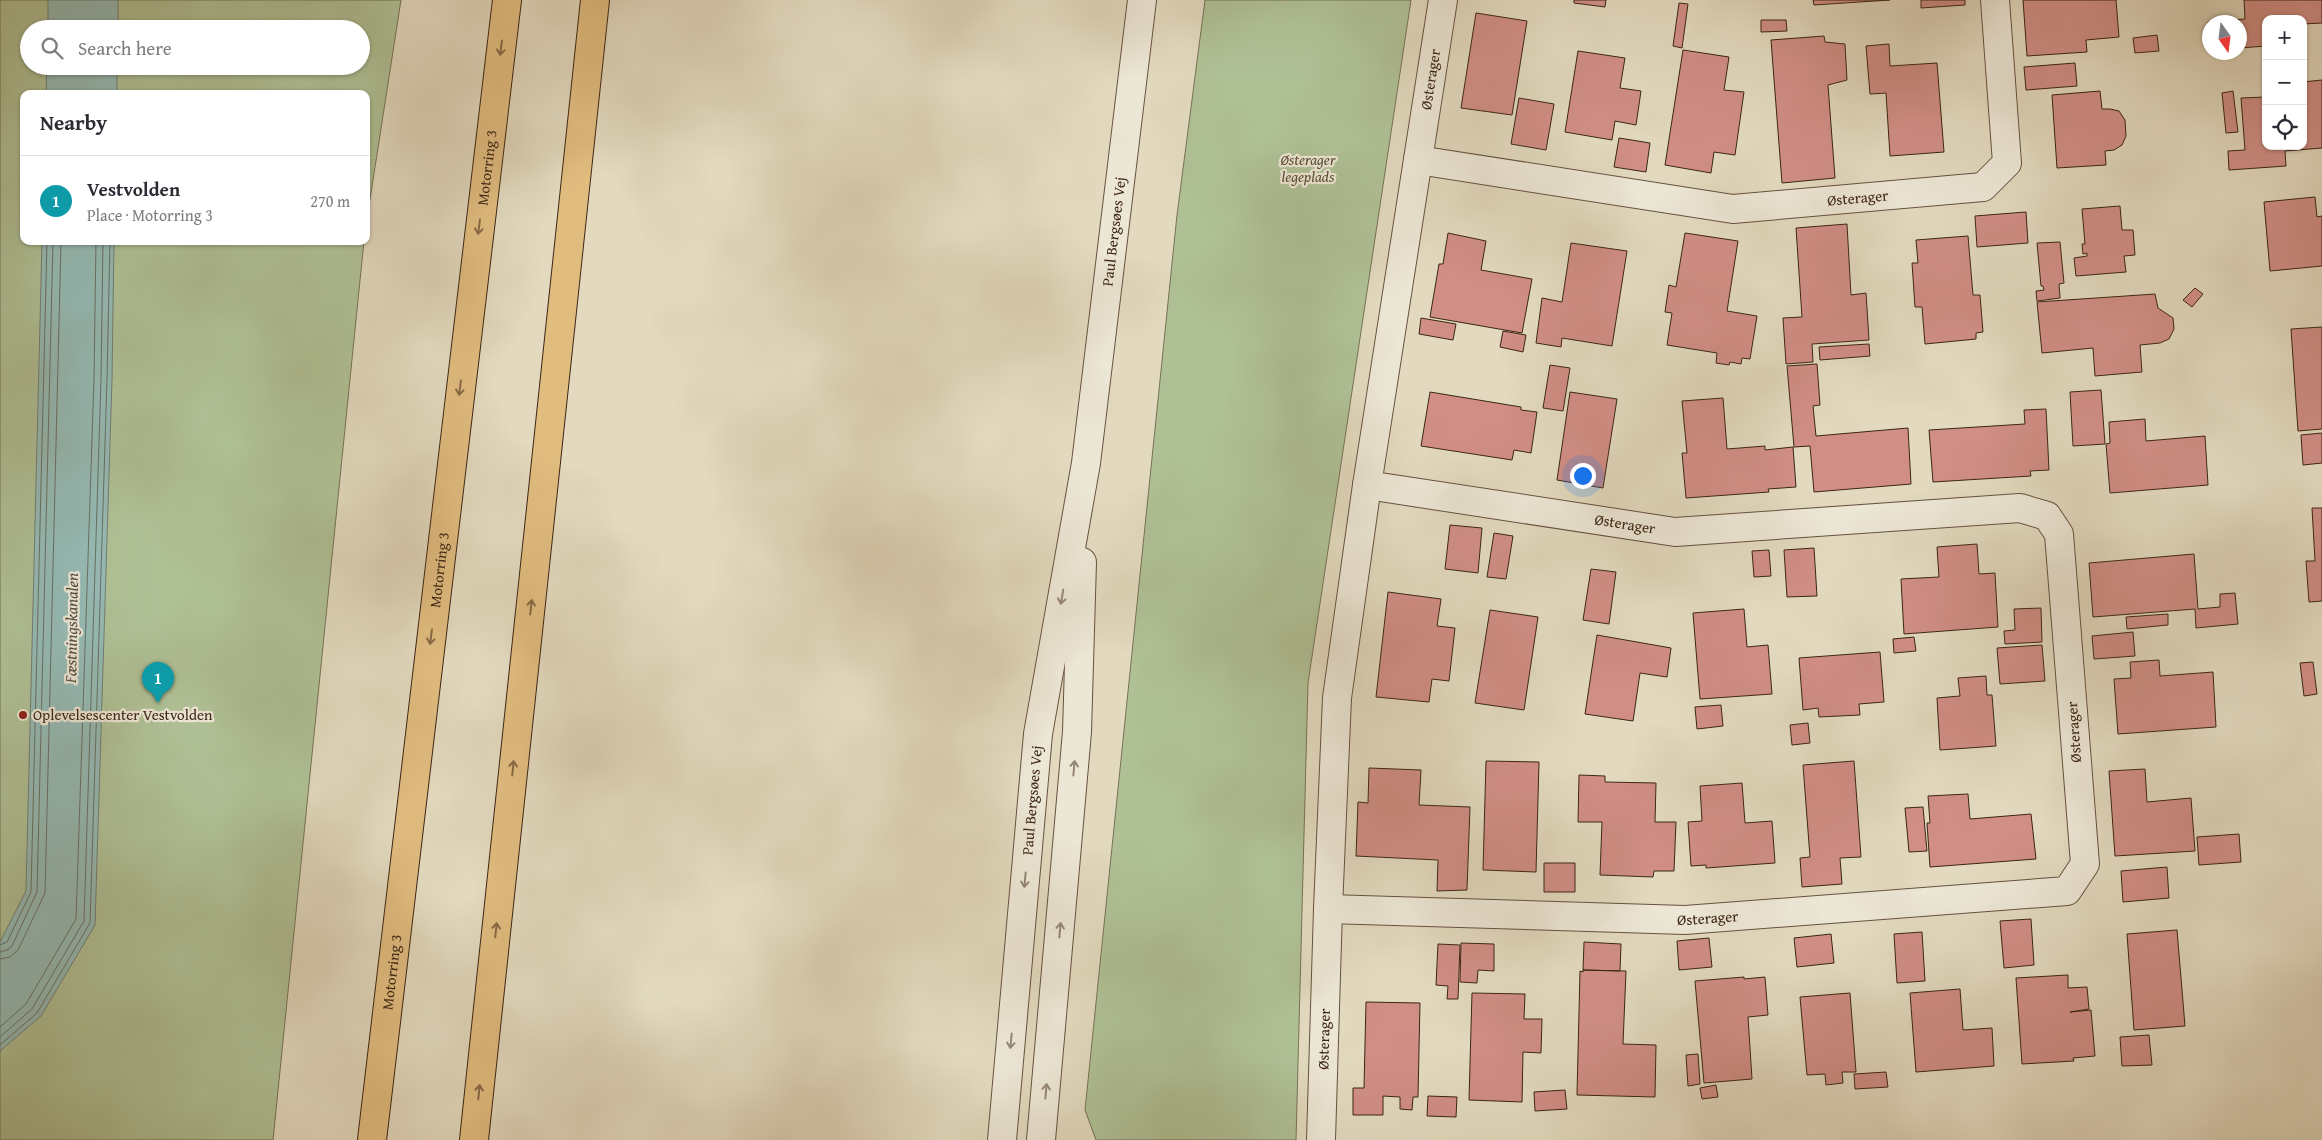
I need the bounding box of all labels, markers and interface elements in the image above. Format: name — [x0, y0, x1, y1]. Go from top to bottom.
north arrow — [2202, 15, 2247, 60]
map controls — [2262, 15, 2307, 150]
button: + — [2262, 15, 2307, 60]
search box — [20, 20, 370, 75]
icon: search — [38, 34, 66, 62]
text: Search here — [78, 34, 172, 62]
one-way arrow — [496, 40, 506, 56]
street label: Østerager — [1415, 47, 1445, 111]
button: − — [2262, 60, 2307, 105]
button: locate — [2262, 105, 2307, 150]
text: Nearby — [40, 107, 107, 138]
street label: Motorring 3 — [472, 129, 502, 207]
park label: Østerager legeplads — [1281, 149, 1336, 187]
text: Vestvolden — [87, 175, 180, 203]
street label: Paul Bergsøes Vej — [1096, 176, 1131, 287]
street label: Østerager — [1826, 184, 1889, 211]
text: 1 — [52, 189, 60, 213]
text: 270 m — [310, 189, 350, 213]
text: Place · Motorring 3 — [87, 203, 213, 227]
one-way arrow — [474, 219, 484, 235]
one-way arrow — [455, 380, 465, 396]
your location — [1570, 463, 1596, 489]
street label: Østerager — [1593, 508, 1657, 539]
street label: Motorring 3 — [424, 531, 454, 609]
water label: Fæstningskanalen — [58, 573, 84, 684]
one-way arrow — [1057, 589, 1066, 605]
one-way arrow — [526, 599, 535, 615]
one-way arrow — [426, 628, 436, 644]
pin: 1 — [142, 662, 174, 703]
street label: Østerager — [2061, 701, 2086, 763]
place label: Oplevelsescenter Vestvolden — [33, 704, 213, 725]
marker: Oplevelsescenter Vestvolden — [17, 709, 29, 721]
street label: Paul Bergsøes Vej — [1016, 745, 1047, 856]
one-way arrow — [1069, 760, 1079, 776]
one-way arrow — [508, 761, 518, 777]
one-way arrow — [1020, 871, 1030, 887]
street label: Østerager — [1677, 905, 1739, 930]
one-way arrow — [491, 922, 501, 938]
one-way arrow — [1055, 922, 1064, 938]
street label: Motorring 3 — [376, 933, 406, 1011]
street label: Østerager — [1312, 1008, 1335, 1070]
one-way arrow — [1006, 1033, 1016, 1049]
one-way arrow — [474, 1084, 484, 1100]
one-way arrow — [1041, 1084, 1050, 1100]

